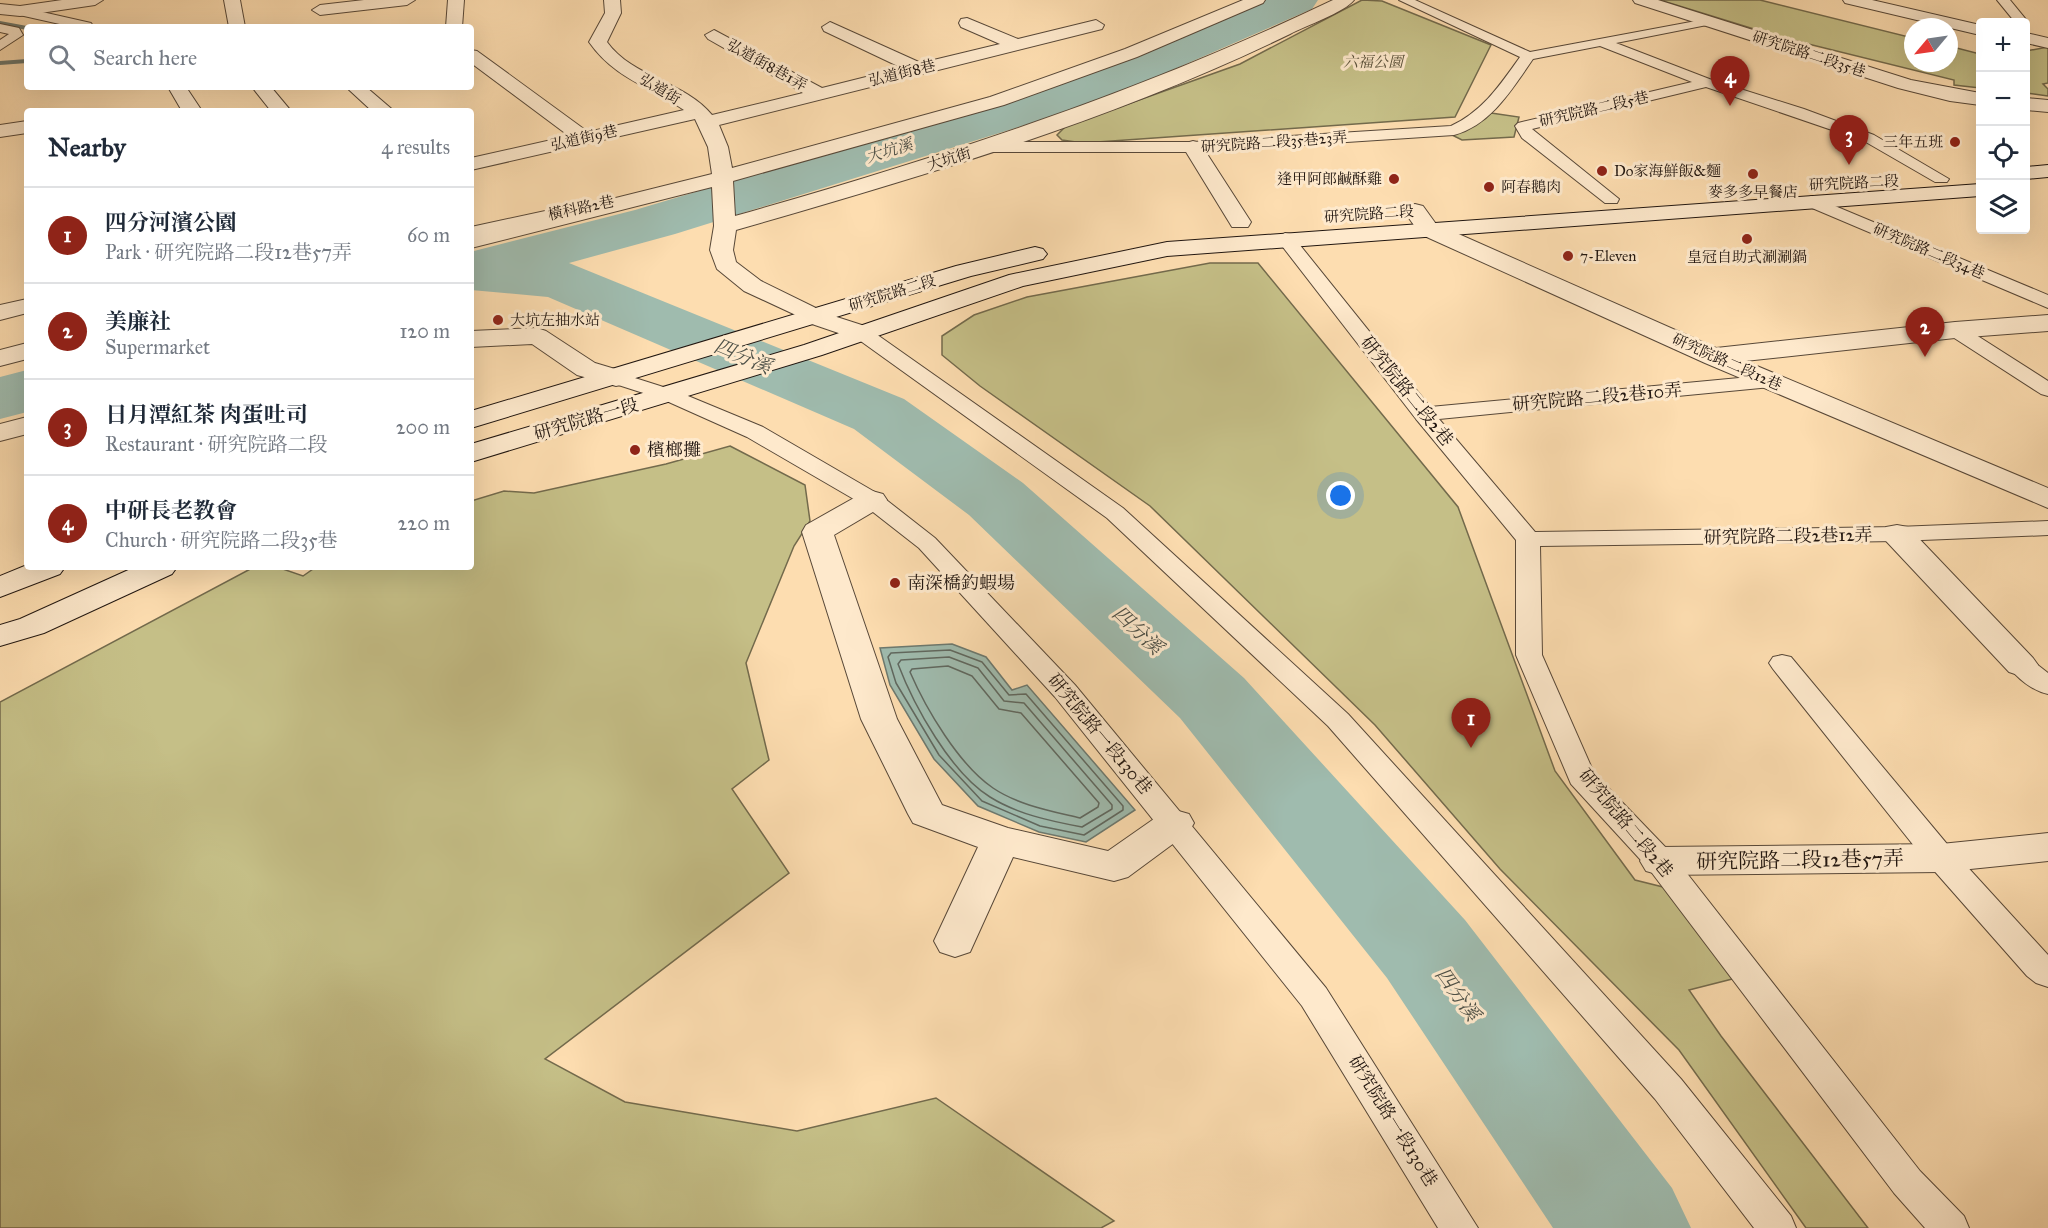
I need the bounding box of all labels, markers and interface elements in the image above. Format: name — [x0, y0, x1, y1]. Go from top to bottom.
north arrow — [1904, 18, 1958, 72]
map controls — [1976, 18, 2030, 234]
button: + — [1976, 18, 2030, 72]
search box — [24, 24, 474, 90]
street label: 研究院路二段35巷 — [1750, 27, 1868, 81]
street label: 弘道街8巷1弄 — [724, 36, 810, 94]
icon: search — [45, 41, 78, 74]
text: Search here — [93, 44, 197, 71]
park label: 六福公園 — [1343, 53, 1405, 71]
street label: 弘道街8巷 — [867, 56, 937, 90]
pin: 4 — [1710, 57, 1750, 106]
street label: 弘道街 — [636, 70, 684, 108]
button: − — [1976, 72, 2030, 126]
street label: 研究院路二段5巷 — [1537, 88, 1651, 130]
pin: 3 — [1830, 116, 1868, 165]
street label: 弘道街9巷 — [549, 122, 619, 154]
button: locate — [1976, 126, 2030, 180]
street label: 研究院路二段35巷23弄 — [1200, 128, 1348, 156]
text: Nearby — [48, 131, 126, 163]
place label: 三年五班 — [1883, 133, 1943, 151]
water label: 大坑溪 — [863, 134, 917, 167]
text: 4 results — [381, 135, 450, 159]
marker: 三年五班 — [1948, 135, 1962, 149]
street label: 大坑街 — [925, 144, 973, 174]
place label: Do家海鮮飯&麵 — [1614, 162, 1721, 180]
marker: Do家海鮮飯&麵 — [1595, 164, 1609, 178]
marker: 麥多多早餐店 — [1746, 167, 1760, 181]
place label: 逢甲阿郎鹹酥雞 — [1277, 170, 1382, 188]
marker: 逢甲阿郎鹹酥雞 — [1387, 172, 1401, 186]
street label: 研究院路二段 — [1809, 172, 1899, 194]
place label: 阿春鵝肉 — [1501, 178, 1561, 196]
marker: 阿春鵝肉 — [1482, 180, 1496, 194]
button: layers — [1976, 180, 2030, 234]
place label: 麥多多早餐店 — [1708, 183, 1798, 201]
street label: 橫科路2巷 — [546, 192, 616, 224]
street label: 研究院路二段 — [1323, 202, 1415, 226]
text: 四分河濱公園 — [105, 209, 237, 236]
street label: 研究院路二段34巷 — [1871, 219, 1987, 283]
text: 1 — [64, 223, 71, 247]
text: 60 m — [407, 223, 450, 247]
marker: 皇冠自助式涮涮鍋 — [1740, 232, 1754, 246]
text: Park · 研究院路二段12巷57弄 — [105, 240, 352, 264]
place label: 7-Eleven — [1580, 247, 1636, 265]
place label: 皇冠自助式涮涮鍋 — [1687, 248, 1807, 266]
marker: 7-Eleven — [1561, 249, 1575, 263]
street label: 研究院路二段 — [846, 271, 938, 315]
text: 美廉社 — [105, 308, 171, 335]
pin: 2 — [1906, 308, 1944, 357]
place label: 大坑左抽水站 — [510, 311, 600, 329]
marker: 大坑左抽水站 — [491, 313, 505, 327]
text: 2 — [63, 319, 72, 343]
text: 120 m — [399, 319, 450, 343]
street label: 研究院路二段12巷 — [1669, 330, 1785, 394]
street label: 研究院路二段2巷 — [1356, 332, 1458, 450]
water label: 四分溪 — [711, 333, 777, 380]
text: Supermarket — [105, 335, 210, 359]
street label: 研究院路二段2巷10弄 — [1511, 379, 1683, 415]
street label: 研究院路一段 — [531, 394, 641, 444]
text: 日月潭紅茶 肉蛋吐司 — [105, 401, 308, 428]
text: 3 — [64, 415, 72, 439]
text: 200 m — [396, 415, 450, 439]
text: Restaurant · 研究院路二段 — [105, 432, 328, 456]
place label: 檳榔攤 — [647, 439, 701, 461]
marker: 檳榔攤 — [628, 443, 642, 457]
your location — [1326, 481, 1355, 510]
text: 中研長老教會 — [105, 497, 237, 524]
text: 4 — [62, 511, 73, 535]
text: 220 m — [398, 511, 450, 535]
street label: 研究院路二段2巷12弄 — [1703, 524, 1873, 548]
text: Church · 研究院路二段35巷 — [105, 528, 338, 552]
place label: 南深橋釣蝦場 — [907, 572, 1015, 594]
marker: 南深橋釣蝦場 — [888, 576, 902, 590]
water label: 四分溪 — [1108, 601, 1170, 661]
street label: 研究院路一段130巷 — [1043, 669, 1157, 799]
pin: 1 — [1452, 698, 1490, 748]
street label: 研究院路二段2巷 — [1574, 764, 1678, 882]
street label: 研究院路二段12巷57弄 — [1696, 845, 1904, 875]
water label: 四分溪 — [1431, 963, 1487, 1027]
street label: 研究院路一段130巷 — [1344, 1051, 1442, 1191]

